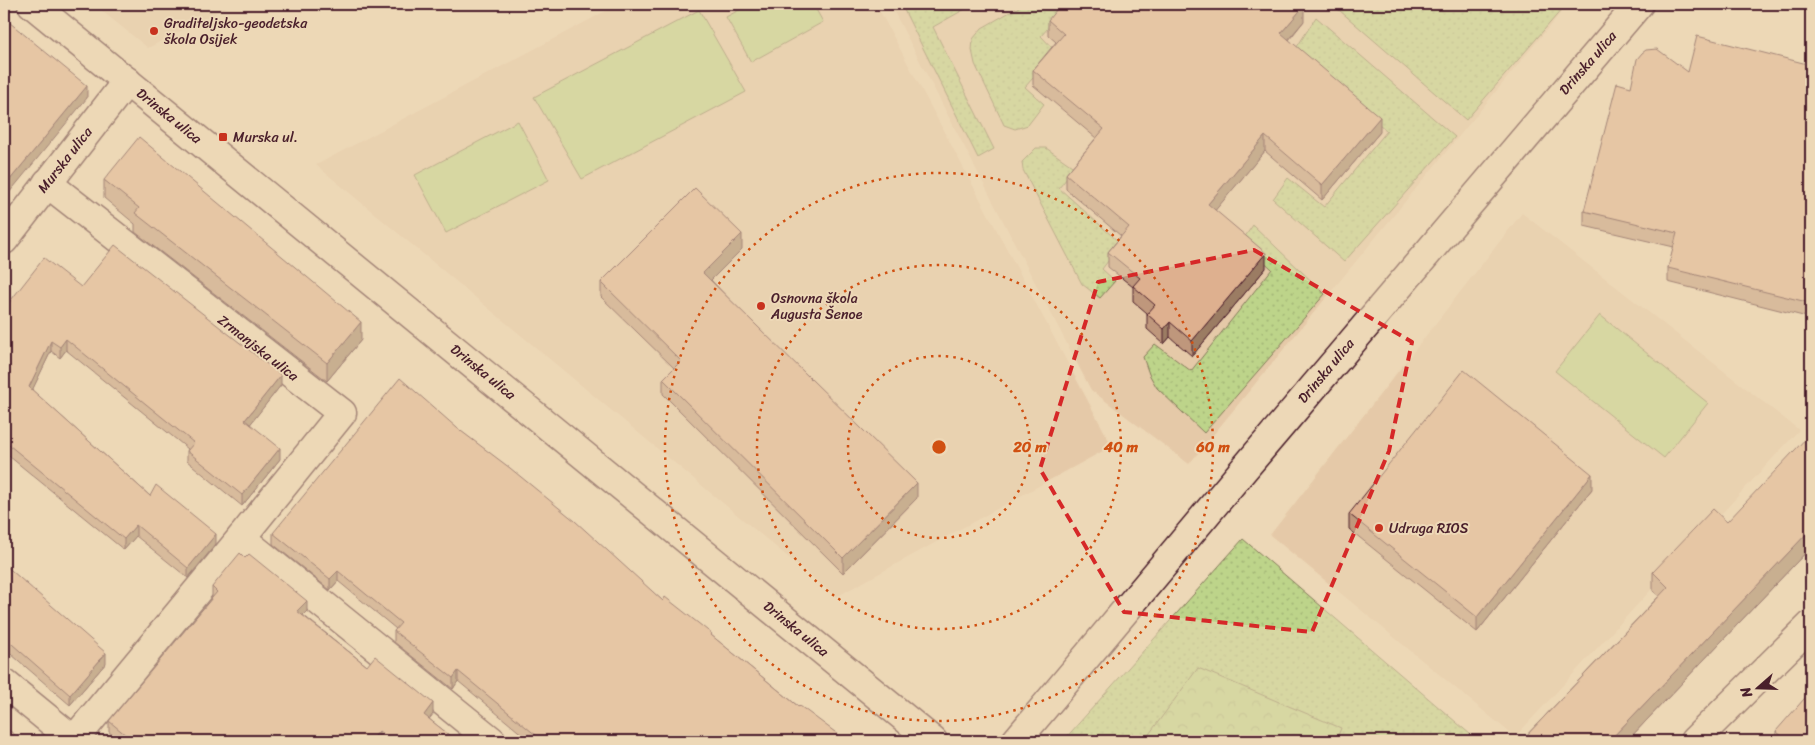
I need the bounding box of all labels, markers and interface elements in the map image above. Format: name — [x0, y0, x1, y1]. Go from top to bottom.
place label: Graditeljsko-geodetska škola Osijek — [163, 11, 308, 52]
street label: Drinska ulica — [1553, 24, 1624, 101]
marker: Graditeljsko-geodetska škola Osijek — [148, 25, 160, 37]
street label: Drinska ulica — [131, 82, 208, 151]
street label: Murska ulica — [31, 121, 100, 199]
place label: Murska ul. — [233, 125, 298, 150]
marker: Murska ul. — [217, 131, 229, 143]
place label: Osnovna škola Augusta Šenoe — [770, 286, 863, 327]
marker: Osnovna škola Augusta Šenoe — [755, 300, 767, 312]
street label: Zrmanjska ulica — [212, 308, 305, 389]
street label: Drinska ulica — [1291, 332, 1362, 409]
street label: Drinska ulica — [445, 338, 522, 407]
text: 20 m — [1012, 434, 1047, 460]
text: 40 m — [1103, 434, 1139, 460]
text: 60 m — [1195, 434, 1230, 460]
centre of rings — [930, 438, 948, 456]
place label: Udruga RIOS — [1389, 516, 1469, 541]
marker: Udruga RIOS — [1373, 522, 1385, 534]
street label: Drinska ulica — [758, 595, 835, 664]
north arrow — [1732, 662, 1782, 712]
text: N — [1733, 683, 1760, 702]

